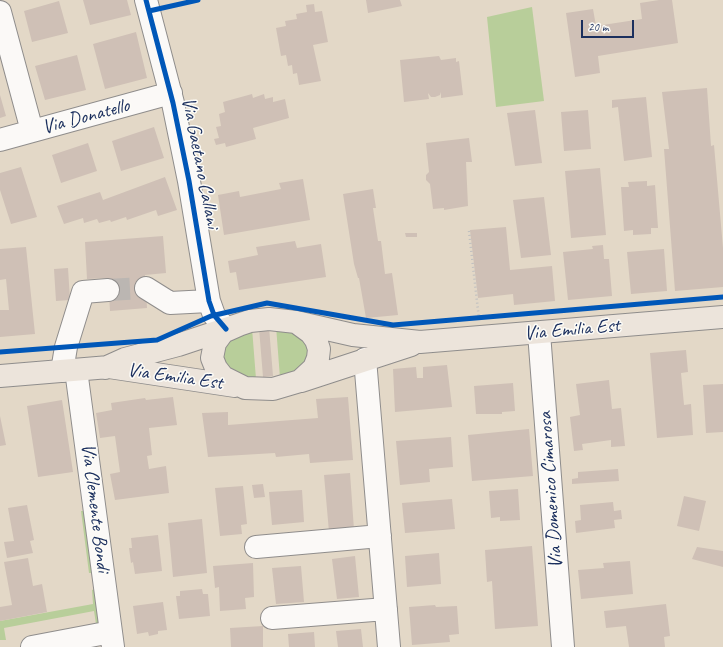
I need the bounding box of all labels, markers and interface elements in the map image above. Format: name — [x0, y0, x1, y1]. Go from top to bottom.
scale bar — [583, 12, 636, 38]
text: 20 m — [588, 19, 608, 35]
street label: Via Donatello — [40, 94, 132, 140]
street label: Via Gaetano Callani — [176, 96, 224, 230]
street label: Via Emilia Est — [523, 314, 621, 346]
street label: Via Emilia Est — [126, 358, 224, 396]
street label: Via Domenico Cimarosa — [534, 411, 568, 569]
street label: Via Clemente Bondi — [75, 442, 115, 574]

